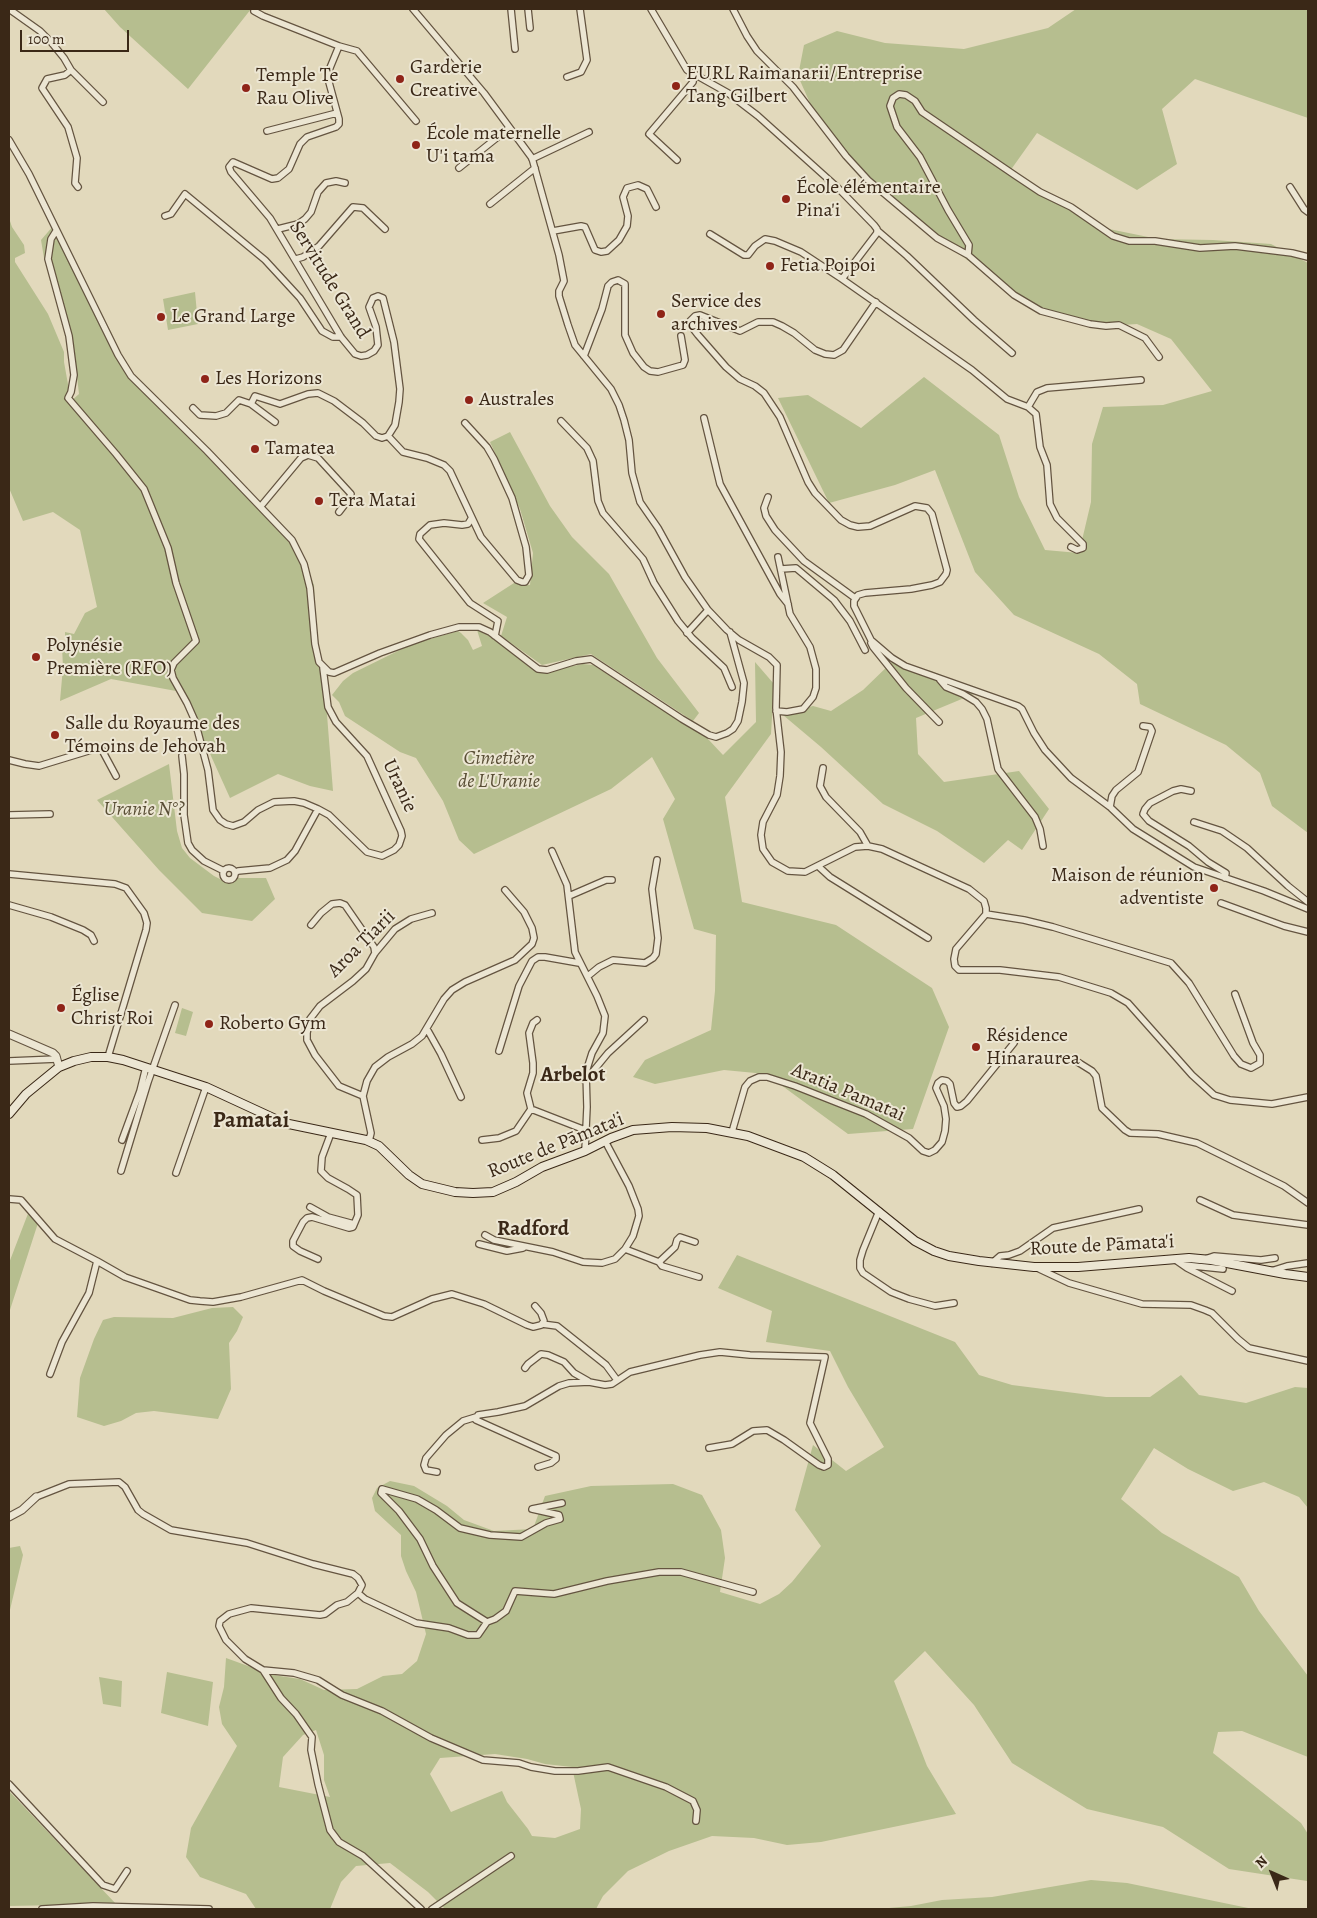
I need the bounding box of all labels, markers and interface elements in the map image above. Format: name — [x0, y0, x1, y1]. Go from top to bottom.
scale bar — [22, 20, 131, 52]
text: 100 m — [28, 29, 65, 49]
place label: Garderie Creative — [410, 56, 482, 103]
place label: EURL Raimanarii/Entreprise Tang Gilbert — [686, 62, 922, 109]
place label: Temple Te Rau Olive — [256, 64, 338, 111]
marker: Garderie Creative — [394, 73, 406, 85]
marker: EURL Raimanarii/Entreprise Tang Gilbert — [670, 80, 682, 92]
marker: Temple Te Rau Olive — [240, 82, 252, 94]
place label: École maternelle U'i tama — [426, 122, 561, 169]
marker: École maternelle U'i tama — [410, 139, 422, 151]
place label: École élémentaire Pina'i — [796, 176, 941, 223]
marker: École élémentaire Pina'i — [780, 193, 792, 205]
street label: Servitude Grand — [283, 217, 375, 343]
place label: Fetia Poipoi — [780, 254, 876, 278]
marker: Fetia Poipoi — [764, 260, 776, 272]
place label: Service des archives — [671, 290, 761, 337]
place label: Le Grand Large — [171, 305, 296, 329]
marker: Service des archives — [655, 308, 667, 320]
marker: Le Grand Large — [155, 311, 167, 323]
place label: Les Horizons — [215, 367, 322, 391]
marker: Les Horizons — [199, 373, 211, 385]
place label: Australes — [479, 388, 554, 412]
marker: Australes — [463, 394, 475, 406]
place label: Tamatea — [265, 437, 335, 461]
marker: Tamatea — [249, 443, 261, 455]
place label: Tera Matai — [329, 489, 416, 513]
marker: Tera Matai — [313, 495, 325, 507]
place label: Polynésie Première (RFO) — [46, 634, 172, 681]
marker: Polynésie Première (RFO) — [30, 651, 42, 663]
place label: Salle du Royaume des Témoins de Jehovah — [65, 712, 240, 759]
marker: Salle du Royaume des Témoins de Jehovah — [49, 729, 61, 741]
park label: Cimetière de L'Uranie — [458, 747, 540, 794]
street label: Uranie — [376, 756, 422, 816]
park label: Uranie N°? — [104, 798, 184, 822]
place label: Maison de réunion adventiste — [1051, 864, 1204, 911]
marker: Maison de réunion adventiste — [1208, 882, 1220, 894]
street label: Aroa Tiarii — [323, 905, 401, 983]
place label: Église Christ Roi — [71, 984, 153, 1031]
marker: Église Christ Roi — [55, 1002, 67, 1014]
place label: Roberto Gym — [219, 1012, 326, 1036]
marker: Roberto Gym — [203, 1018, 215, 1030]
place label: Résidence Hinaraurea — [986, 1024, 1080, 1071]
marker: Résidence Hinaraurea — [970, 1041, 982, 1053]
street label: Aratia Pamatai — [788, 1058, 908, 1128]
district label: Arbelot — [541, 1063, 605, 1089]
street label: Route de Pāmata'i — [484, 1108, 628, 1184]
district label: Pamatai — [213, 1109, 289, 1135]
district label: Radford — [497, 1217, 569, 1243]
street label: Route de Pāmata'i — [1029, 1230, 1175, 1262]
north arrow — [1247, 1848, 1297, 1898]
text: N — [1251, 1851, 1271, 1872]

